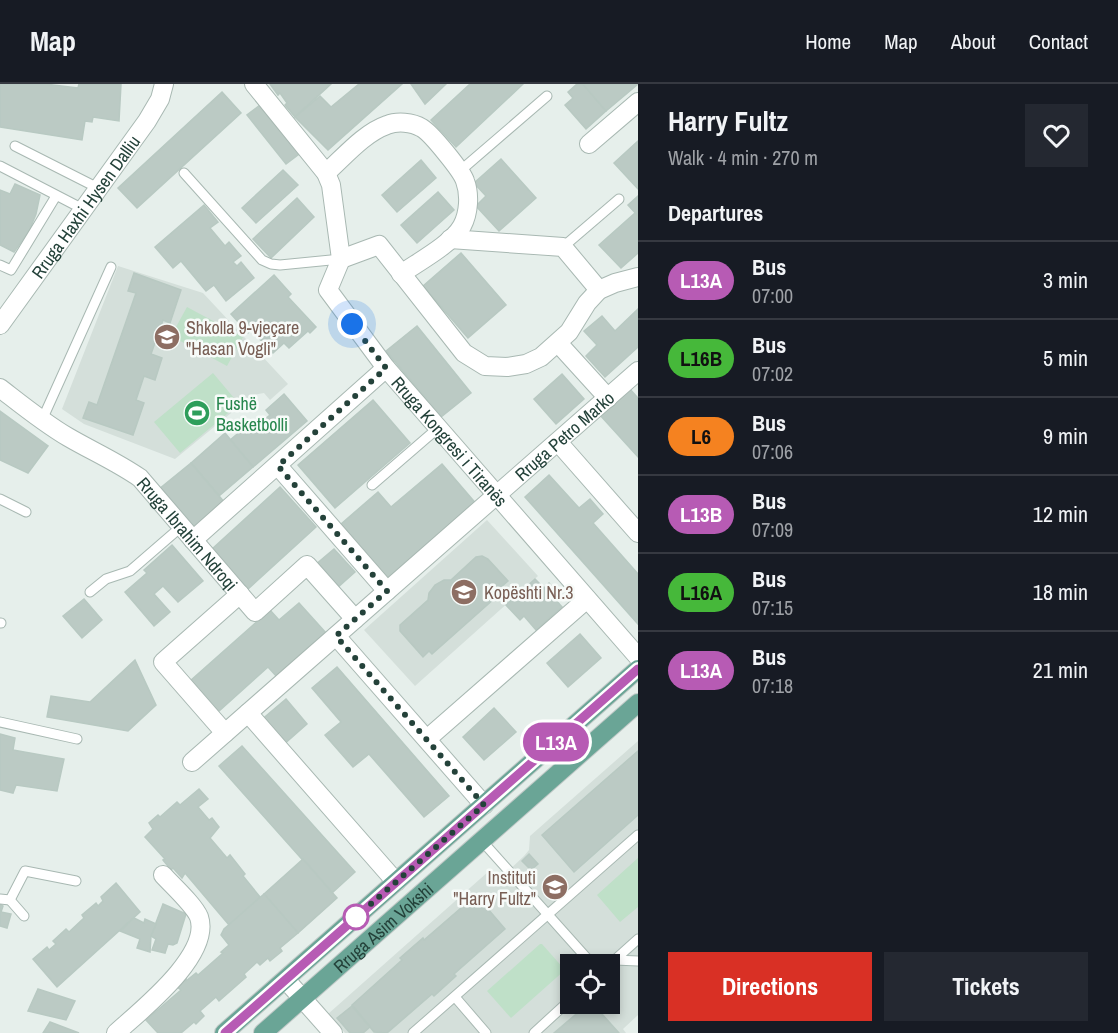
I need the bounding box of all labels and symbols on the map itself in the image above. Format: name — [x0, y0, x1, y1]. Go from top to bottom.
street label: Rruga Haxhi Hysen Dalliu — [25, 130, 145, 283]
your location — [337, 309, 367, 339]
place label: Shkolla 9-vjeçare "Hasan Vogli" — [186, 315, 299, 361]
school or university icon: Shkolla 9-vjeçare "Hasan Vogli" — [152, 322, 182, 352]
street label: Rruga Kongresi i Tiranës — [386, 371, 514, 512]
street label: Rruga Petro Marko — [509, 385, 619, 486]
place label: Fushë Basketbolli — [216, 391, 288, 437]
sports icon: Fushë Basketbolli — [182, 398, 212, 428]
street label: Rruga Ibrahim Ndroqi — [132, 471, 244, 596]
school or university icon: Kopështi Nr.3 — [449, 577, 479, 607]
place label: Kopështi Nr.3 — [484, 580, 573, 605]
line badge: L13A — [514, 722, 598, 762]
place label: Instituti "Harry Fultz" — [453, 865, 536, 911]
school or university icon: Instituti "Harry Fultz" — [540, 872, 570, 902]
street label: Rruga Asim Vokshi — [328, 876, 439, 978]
unlabelled marker — [343, 904, 369, 930]

